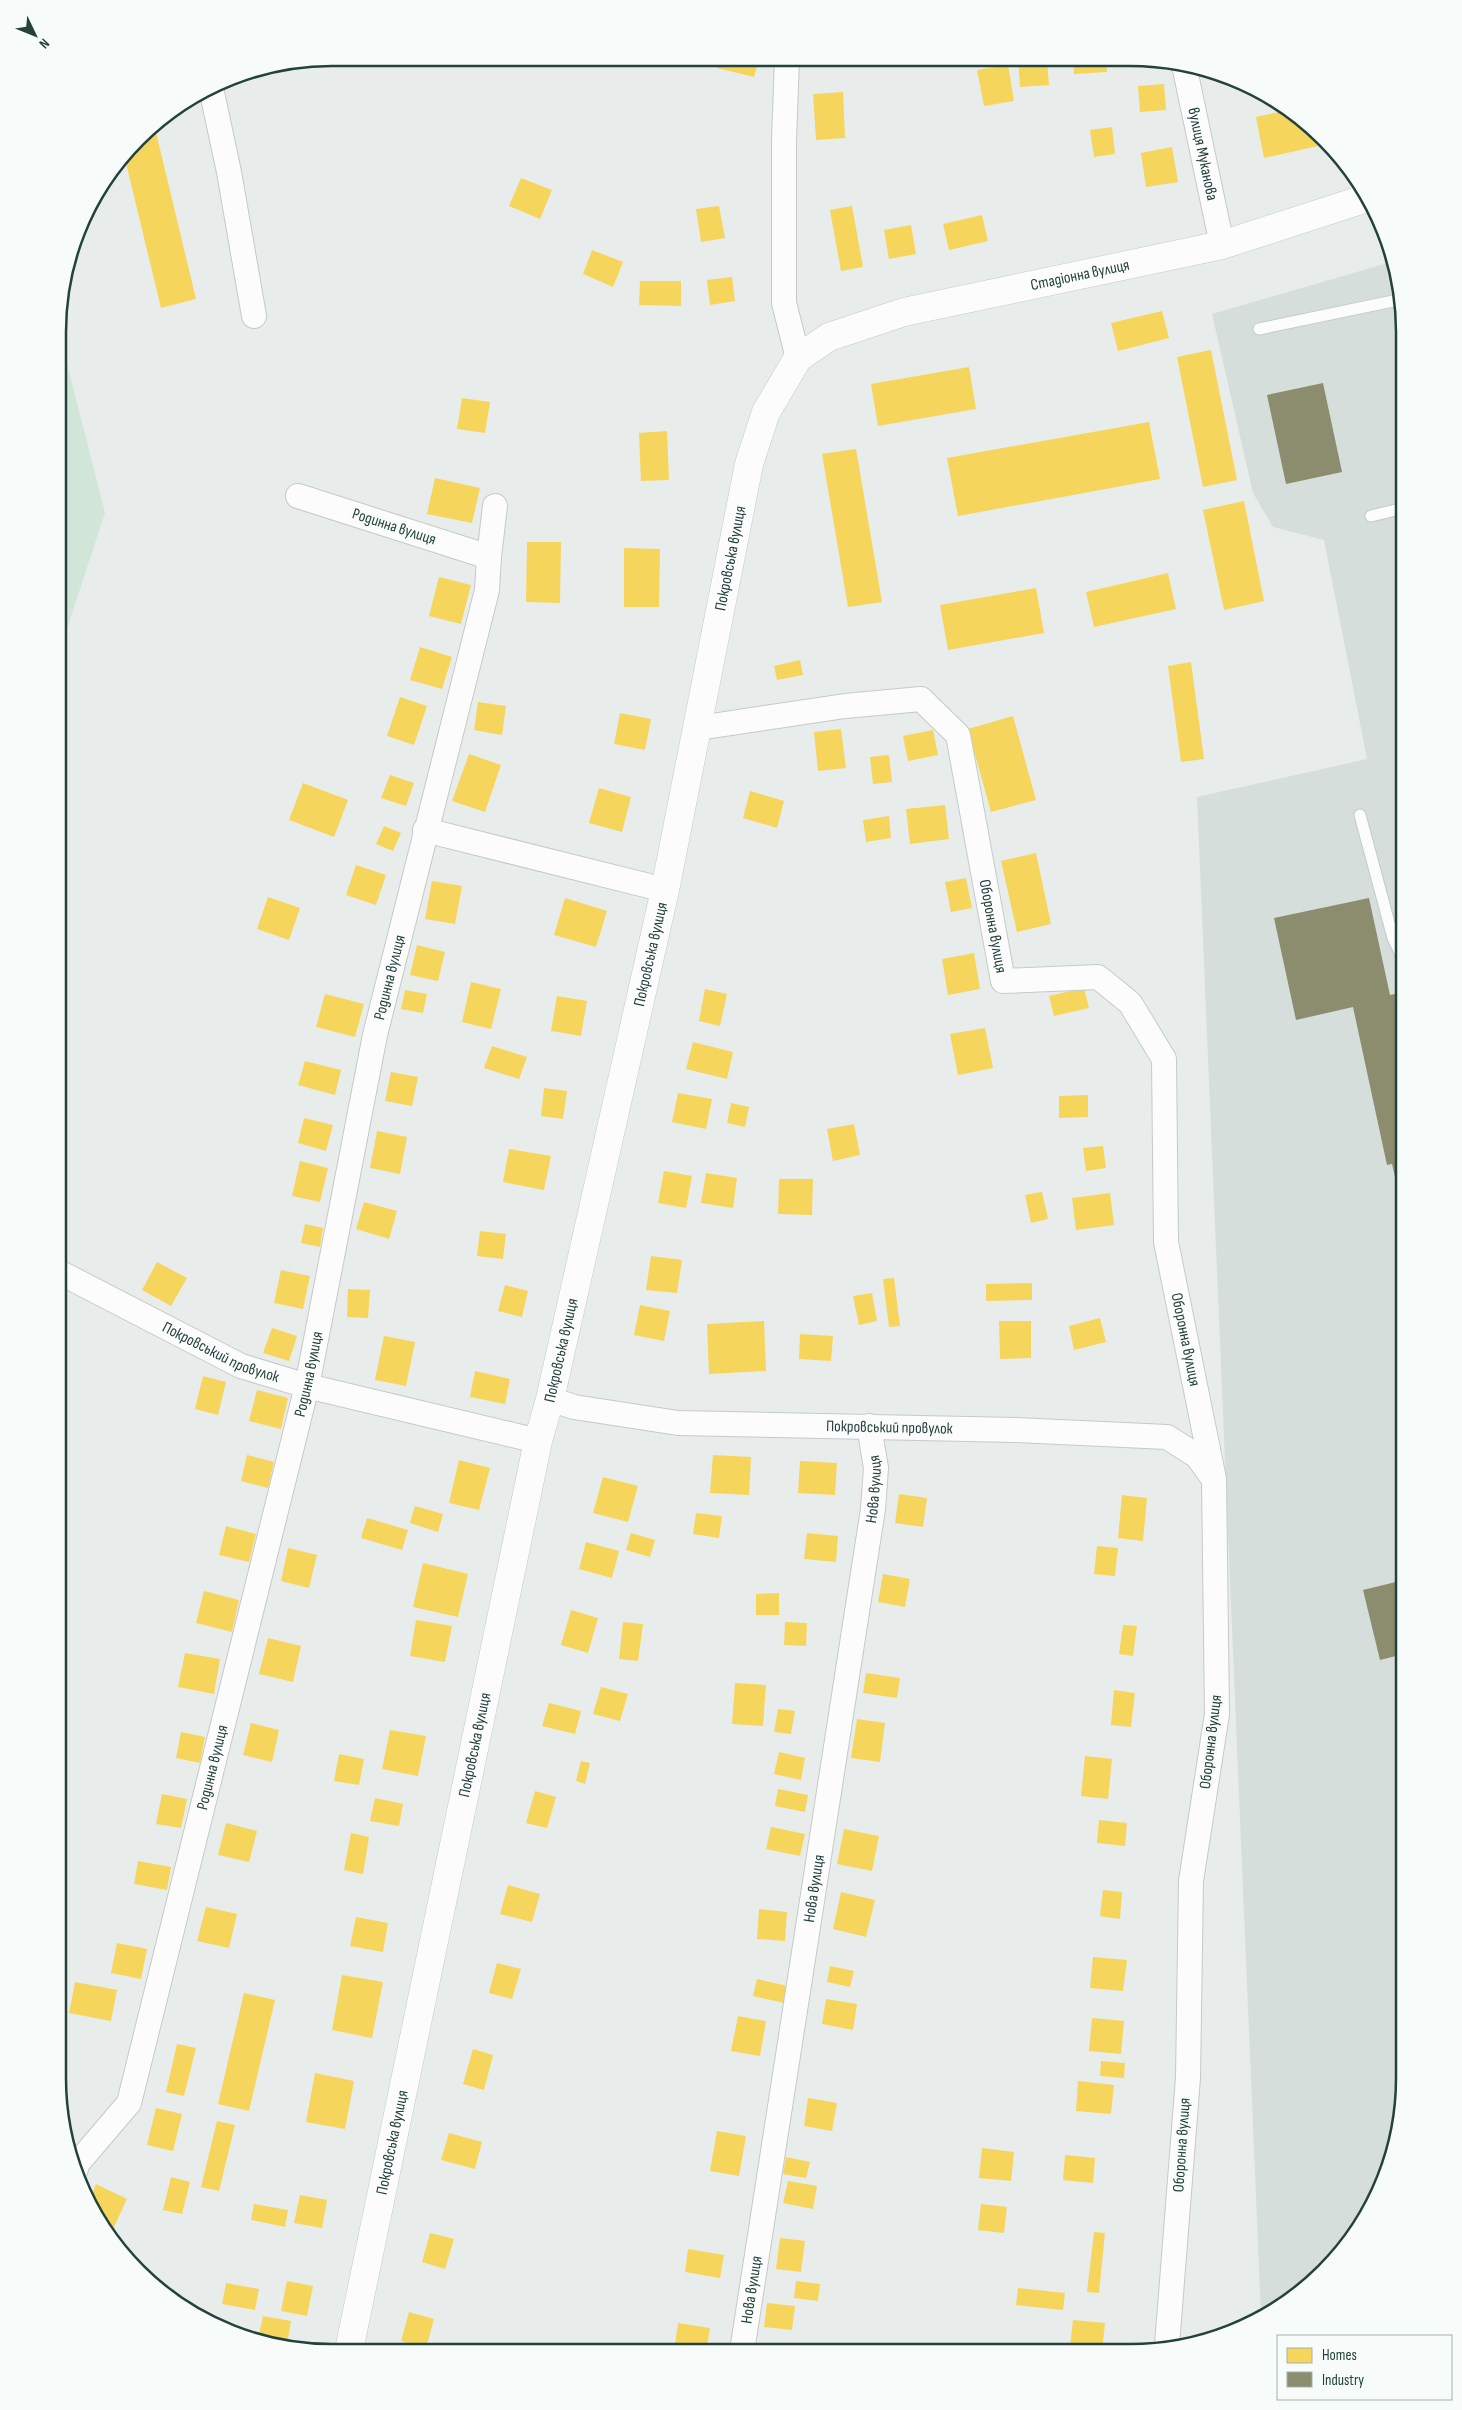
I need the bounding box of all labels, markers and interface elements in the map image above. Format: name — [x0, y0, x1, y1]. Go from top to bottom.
north arrow — [10, 10, 60, 60]
text: N — [35, 35, 53, 52]
street label: вулиця Муканова — [1184, 106, 1222, 202]
street label: Стадіонна вулиця — [1029, 255, 1131, 295]
street label: Покровська вулиця — [711, 504, 750, 612]
street label: Родинна вулиця — [350, 505, 438, 549]
street label: Оборонна вулиця — [975, 878, 1011, 975]
street label: Покровська вулиця — [629, 900, 671, 1008]
street label: Родинна вулиця — [370, 933, 409, 1022]
street label: Оборонна вулиця — [1167, 1291, 1204, 1388]
street label: Покровська вулиця — [540, 1296, 582, 1404]
street label: Покровський провулок — [159, 1318, 282, 1387]
street label: Родинна вулиця — [290, 1330, 327, 1419]
street label: Покровський провулок — [826, 1417, 954, 1438]
street label: Нова вулиця — [861, 1454, 885, 1525]
street label: Покровська вулиця — [455, 1691, 495, 1799]
street label: Оборонна вулиця — [1196, 1694, 1226, 1790]
street label: Родинна вулиця — [193, 1723, 232, 1812]
street label: Нова вулиця — [799, 1853, 829, 1924]
street label: Покровська вулиця — [372, 2088, 412, 2196]
street label: Оборонна вулиця — [1169, 2097, 1195, 2193]
street label: Нова вулиця — [737, 2255, 766, 2325]
legend — [1277, 2335, 1452, 2400]
text: Homes — [1322, 2346, 1357, 2365]
text: Industry — [1322, 2371, 1364, 2390]

